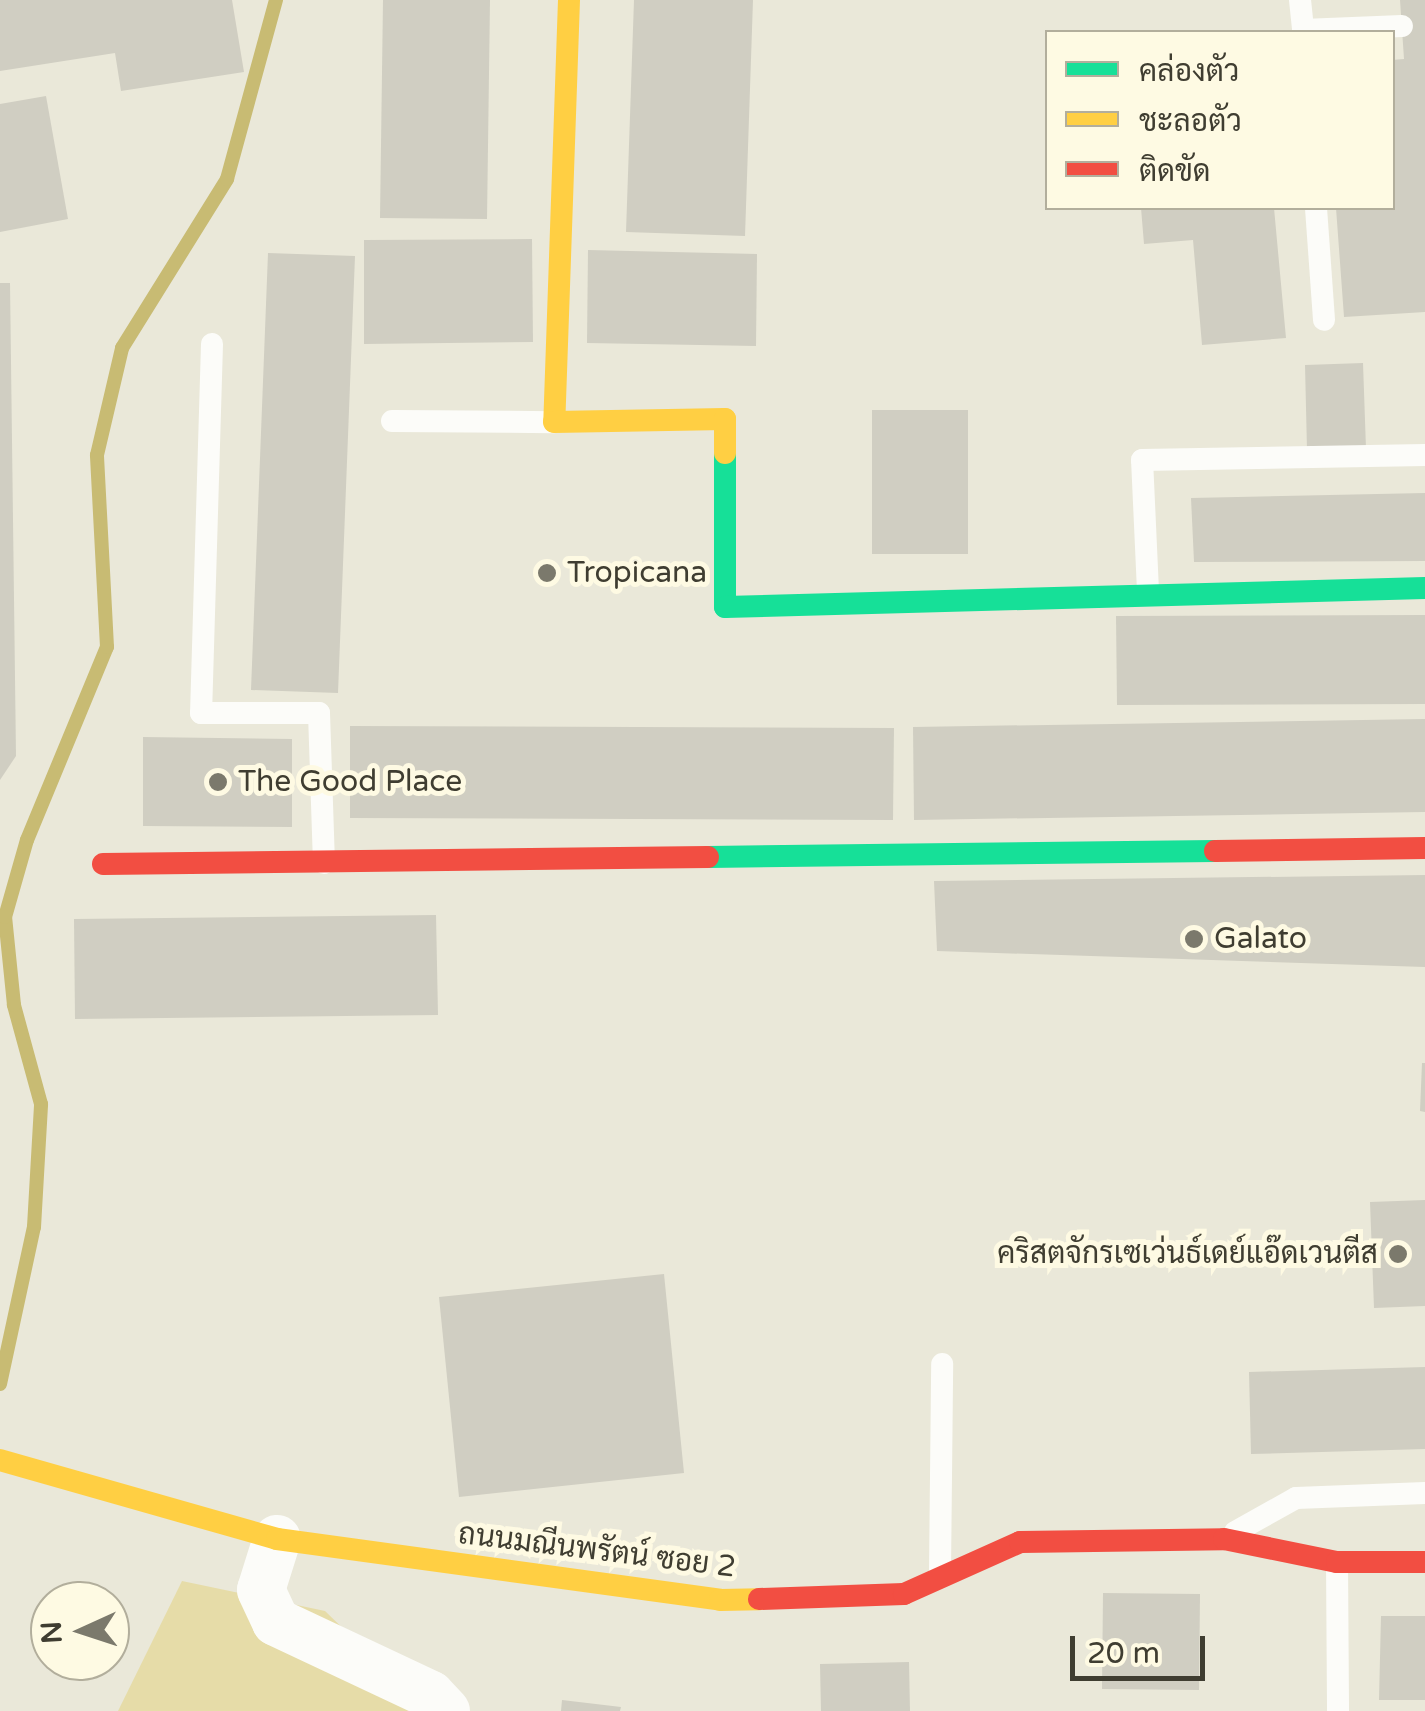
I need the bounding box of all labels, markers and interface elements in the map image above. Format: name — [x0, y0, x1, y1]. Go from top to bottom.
legend — [1045, 30, 1395, 210]
text: คล่องตัว — [1139, 53, 1239, 90]
text: ชะลอตัว — [1139, 103, 1242, 140]
text: ติดขัด — [1139, 153, 1211, 190]
place label: Tropicana — [567, 555, 707, 591]
marker: Tropicana — [536, 562, 558, 584]
place label: The Good Place — [238, 764, 462, 800]
marker: The Good Place — [207, 771, 229, 793]
place label: Galato — [1214, 921, 1307, 957]
marker: Galato — [1183, 928, 1205, 950]
place label: คริสตจักรเซเว่นธ์เดย์แอ๊ดเวนตีส — [997, 1236, 1378, 1272]
marker: คริสตจักรเซเว่นธ์เดย์แอ๊ดเวนตีส — [1387, 1243, 1409, 1265]
street label: ถนนมณีนพรัตน์ ซอย 2 — [456, 1516, 738, 1586]
north arrow — [30, 1581, 130, 1681]
scale bar — [1075, 1616, 1210, 1678]
text: N — [34, 1620, 70, 1645]
text: 20 m — [1087, 1635, 1160, 1672]

